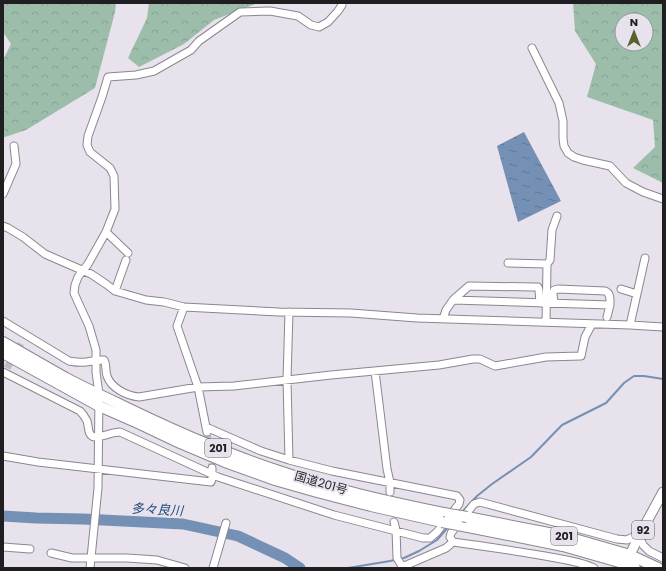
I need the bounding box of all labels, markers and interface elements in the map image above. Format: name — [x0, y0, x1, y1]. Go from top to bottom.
north arrow — [614, 12, 654, 52]
text: N — [630, 14, 638, 30]
road number: 201 — [205, 439, 231, 457]
street label: 国道201号 — [293, 467, 350, 498]
water label: 多々良川 — [131, 499, 185, 520]
road number: 92 — [632, 521, 654, 539]
road number: 201 — [551, 527, 577, 545]

